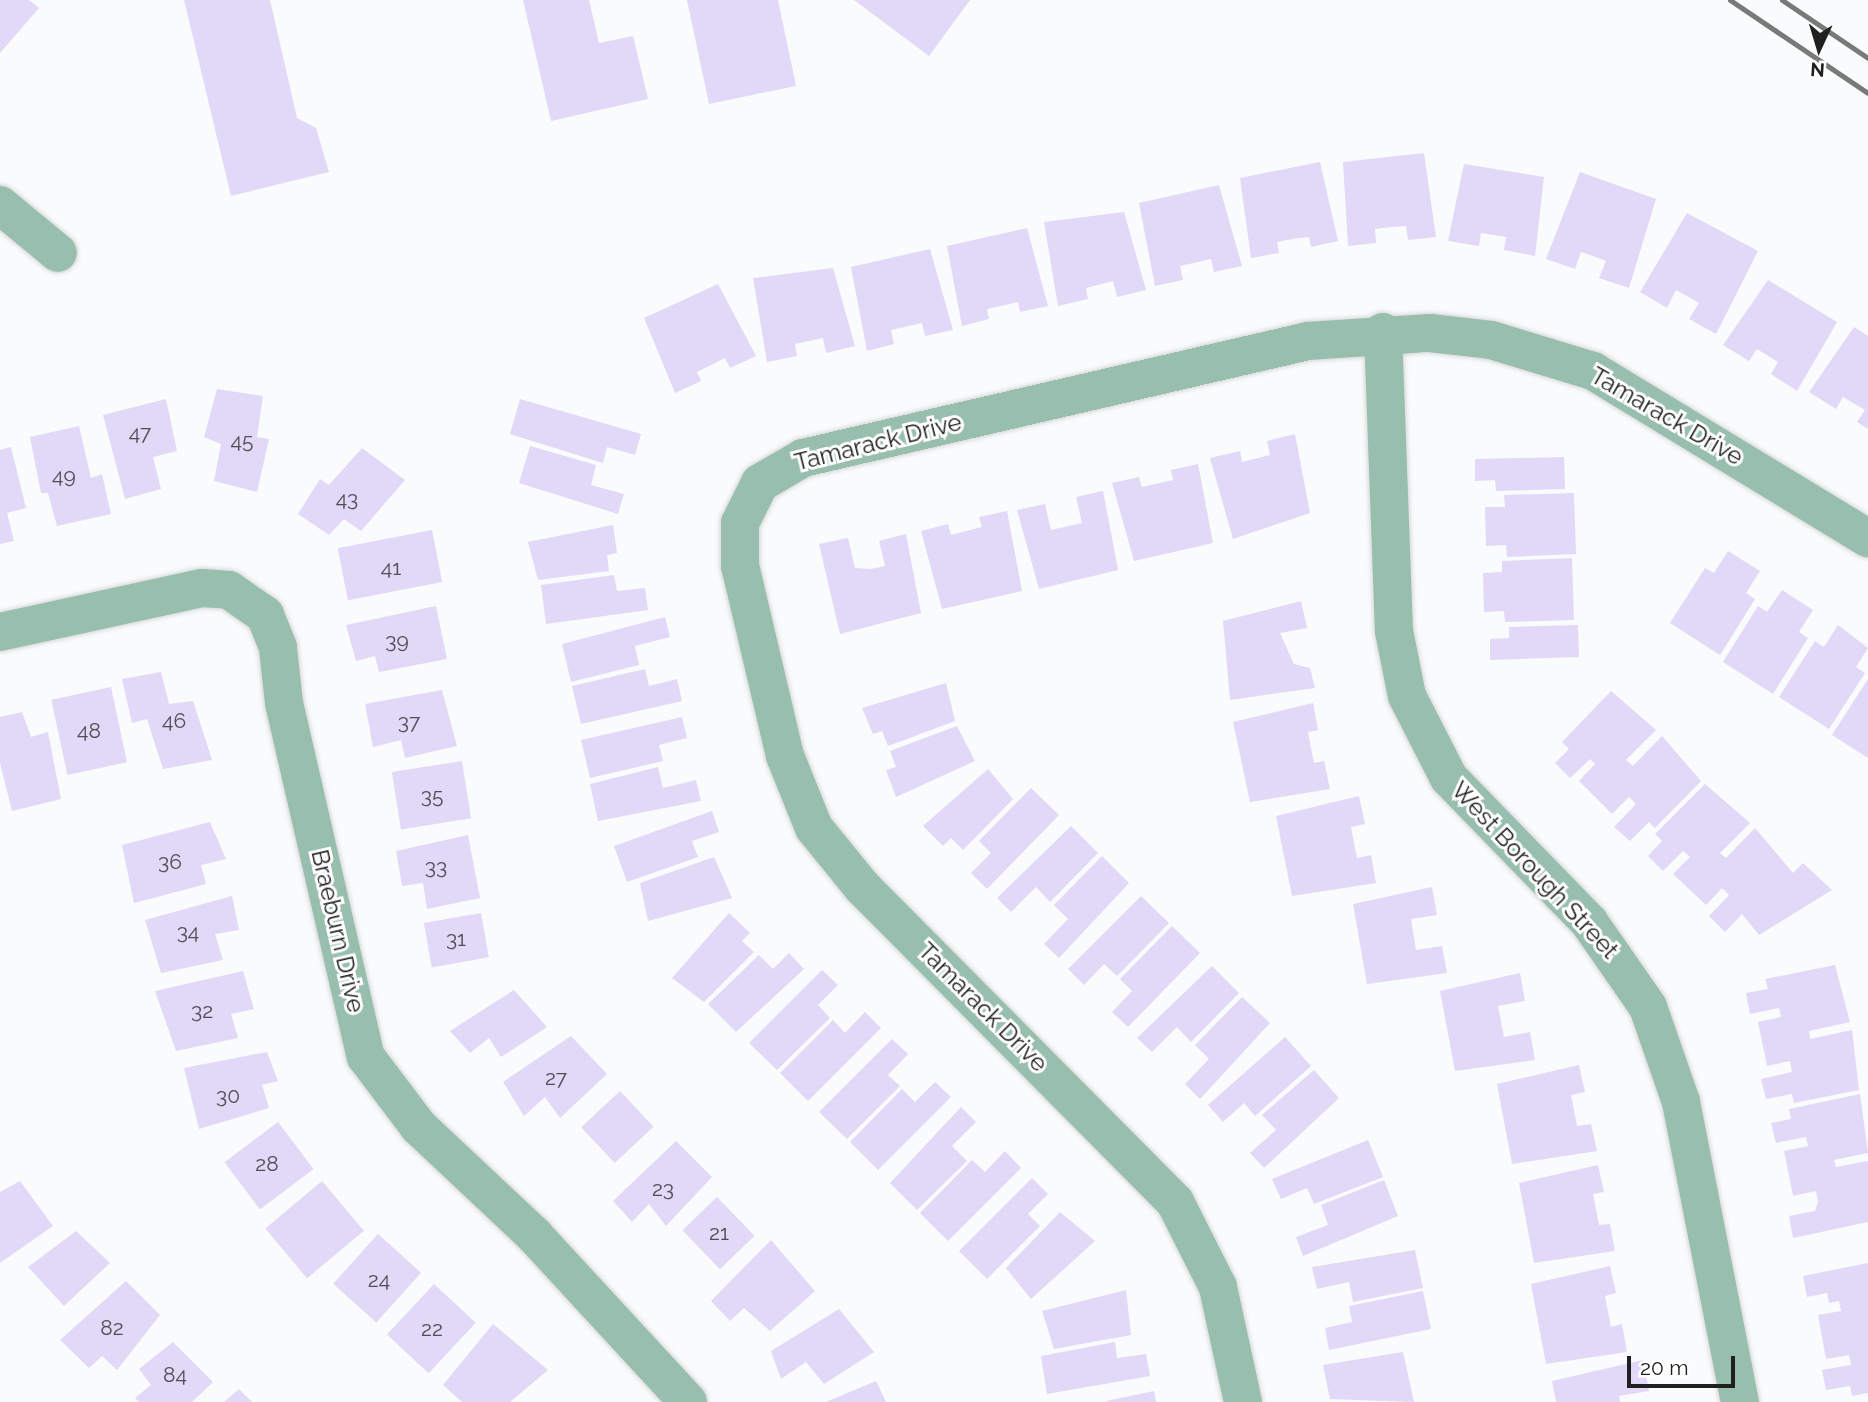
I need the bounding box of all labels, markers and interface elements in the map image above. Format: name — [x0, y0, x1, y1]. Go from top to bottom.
north arrow — [1784, 14, 1854, 84]
text: N — [1810, 58, 1826, 81]
street label: Tamarack Drive — [1586, 361, 1748, 471]
street label: Tamarack Drive — [792, 407, 964, 477]
house number: 47 — [129, 420, 151, 446]
house number: 45 — [231, 428, 253, 454]
house number: 49 — [52, 463, 76, 489]
house number: 43 — [336, 486, 358, 512]
house number: 41 — [381, 555, 401, 581]
house number: 39 — [385, 628, 409, 654]
house number: 46 — [162, 708, 186, 734]
house number: 37 — [398, 709, 420, 735]
house number: 48 — [77, 718, 101, 744]
street label: West Borough Street — [1445, 775, 1625, 965]
house number: 35 — [421, 783, 443, 809]
street label: Braeburn Drive — [305, 847, 371, 1015]
house number: 36 — [158, 849, 182, 875]
house number: 33 — [425, 854, 447, 880]
house number: 34 — [177, 919, 199, 945]
house number: 31 — [446, 926, 466, 952]
street label: Tamarack Drive — [912, 936, 1054, 1078]
house number: 32 — [191, 998, 213, 1024]
house number: 27 — [545, 1065, 567, 1091]
house number: 30 — [216, 1083, 240, 1109]
house number: 28 — [255, 1151, 279, 1177]
house number: 23 — [652, 1176, 674, 1202]
house number: 21 — [709, 1220, 729, 1246]
house number: 24 — [368, 1267, 390, 1293]
house number: 82 — [100, 1315, 124, 1341]
house number: 22 — [421, 1316, 443, 1342]
scale bar — [1630, 1342, 1738, 1386]
text: 20 m — [1640, 1355, 1688, 1380]
house number: 84 — [163, 1362, 187, 1388]

